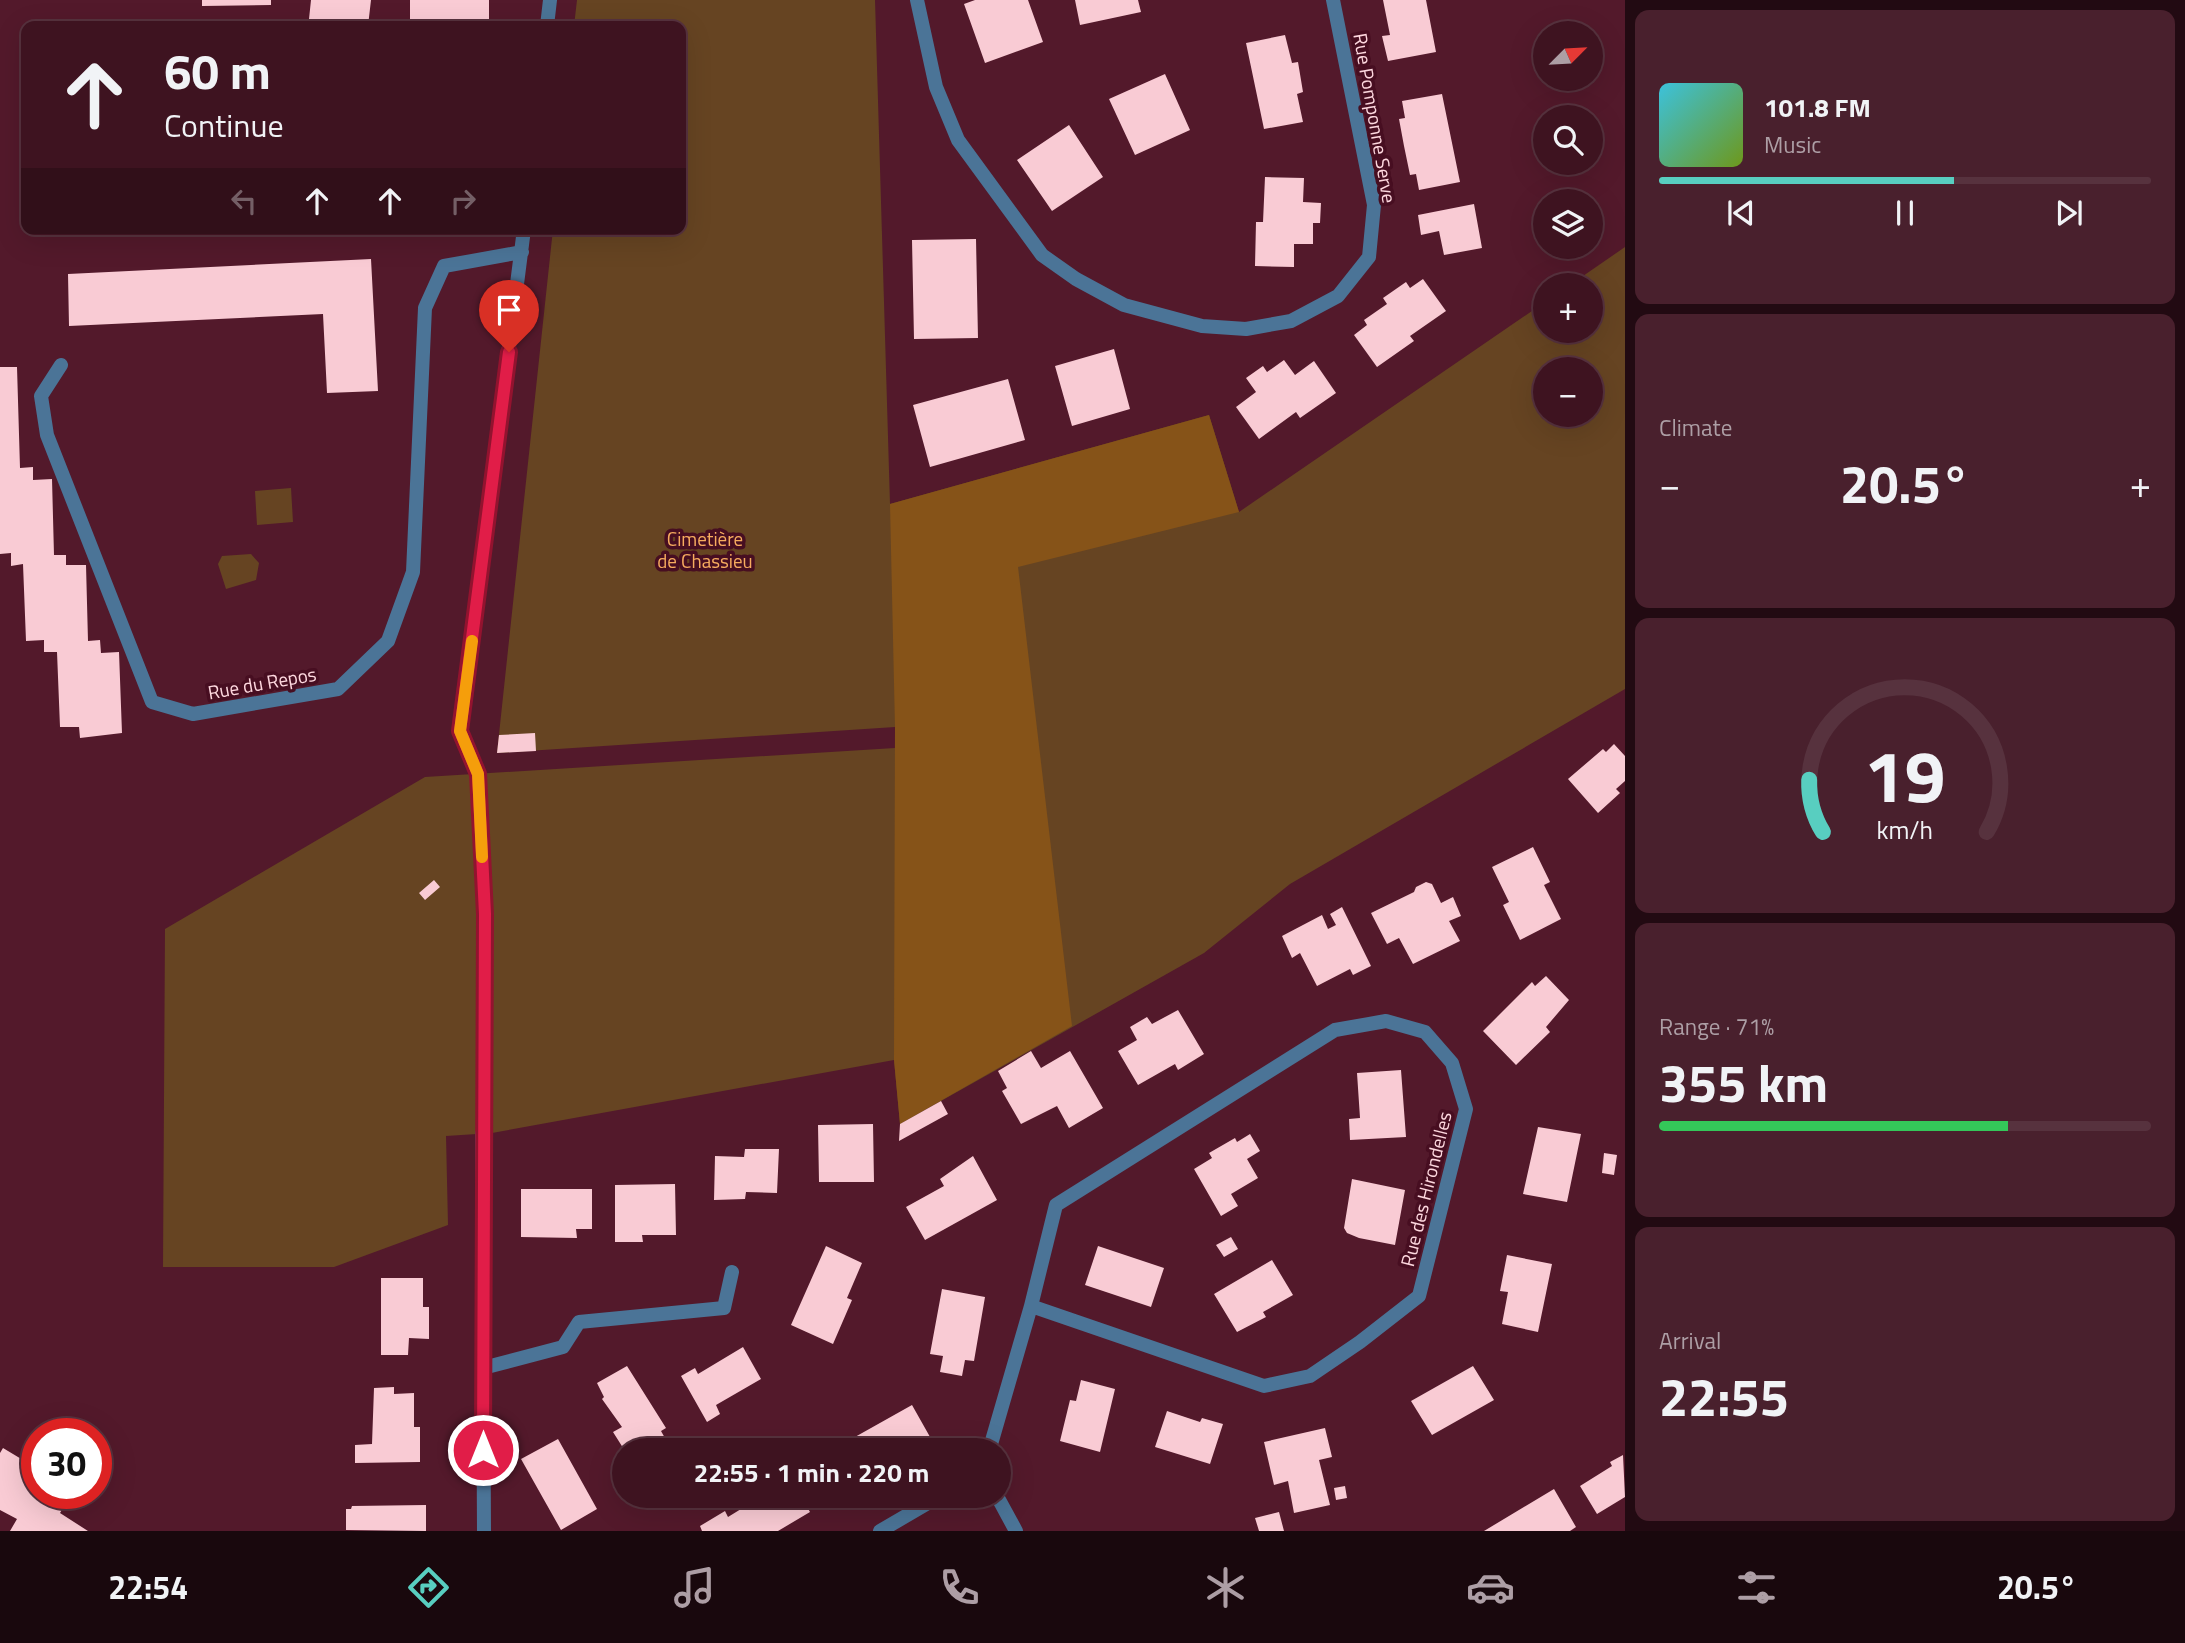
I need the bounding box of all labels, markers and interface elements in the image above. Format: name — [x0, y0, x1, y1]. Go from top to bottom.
north arrow — [1533, 21, 1603, 91]
map controls — [1533, 21, 1603, 427]
street label: Rue Pomponne Serve — [1346, 31, 1405, 205]
text: 60 m — [164, 33, 271, 108]
icon: ahead — [49, 49, 140, 140]
text: 101.8 FM — [1764, 88, 1871, 127]
text: Continue — [164, 101, 284, 149]
button: search — [1533, 105, 1603, 175]
text: Music — [1764, 127, 1821, 162]
icon: left — [225, 182, 263, 220]
icon: ahead — [298, 182, 336, 220]
icon: ahead — [371, 182, 409, 220]
icon: right — [444, 182, 482, 220]
button: layers — [1533, 189, 1603, 259]
icon: previous — [1722, 194, 1760, 232]
icon: pause — [1886, 194, 1924, 232]
icon: next — [2050, 194, 2088, 232]
button: + — [1533, 273, 1603, 343]
pin — [479, 280, 539, 352]
icon: arrive — [490, 291, 528, 329]
button: − — [1533, 357, 1603, 427]
text: Climate — [1659, 410, 1732, 445]
text: 20.5° — [1840, 444, 1970, 523]
text: − — [1659, 455, 1680, 513]
text: + — [2130, 455, 2151, 513]
park label: Cimetière de Chassieu — [657, 524, 753, 575]
street label: Rue du Repos — [205, 659, 319, 706]
text: 19 — [1864, 720, 1946, 830]
text: km/h — [1877, 810, 1933, 848]
text: Range · 71% — [1659, 1009, 1774, 1044]
text: 355 km — [1659, 1043, 1828, 1122]
street label: Rue des Hirondelles — [1392, 1108, 1459, 1269]
text: Arrival — [1659, 1323, 1721, 1358]
text: 22:55 — [1659, 1357, 1789, 1436]
position arrow — [446, 1413, 520, 1487]
speed limit sign: 30 — [21, 1418, 112, 1509]
text: 22:55 · 1 min · 220 m — [694, 1453, 929, 1492]
text: 22:54 — [108, 1563, 188, 1611]
icon: directions — [404, 1563, 453, 1612]
icon: music — [670, 1563, 719, 1612]
icon: phone — [935, 1563, 984, 1612]
icon: climate — [1201, 1563, 1250, 1612]
icon: car — [1466, 1563, 1515, 1612]
icon: filters — [1732, 1563, 1781, 1612]
text: 20.5° — [1997, 1563, 2077, 1611]

